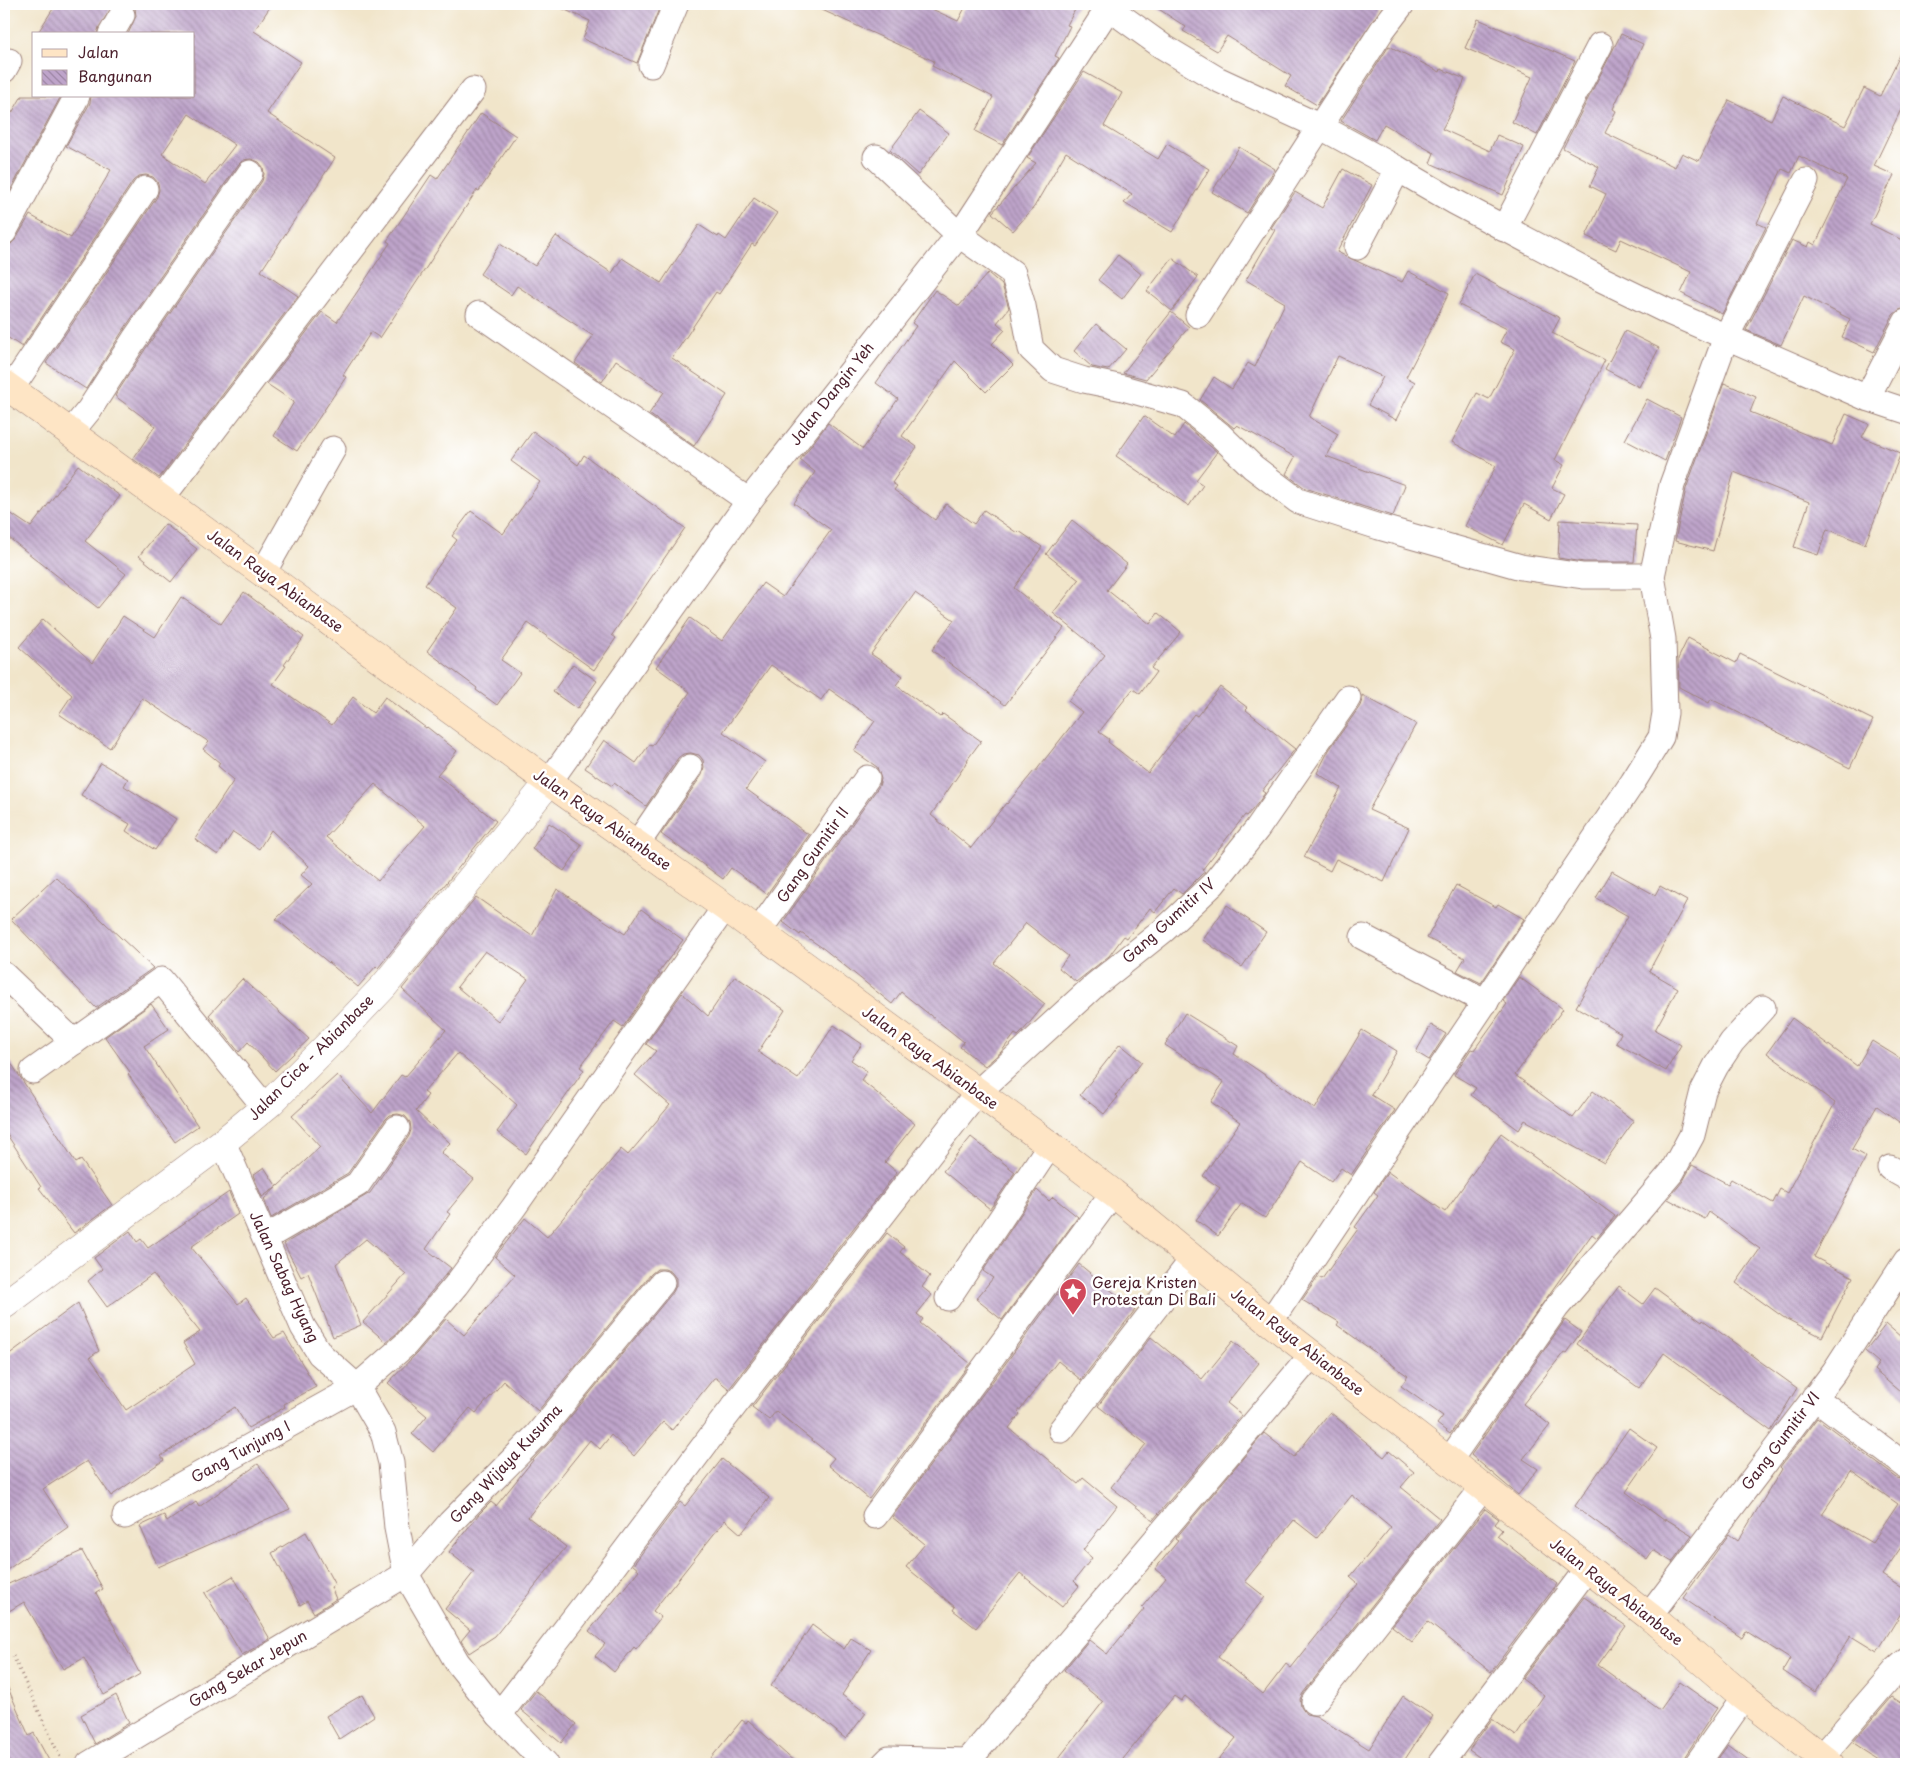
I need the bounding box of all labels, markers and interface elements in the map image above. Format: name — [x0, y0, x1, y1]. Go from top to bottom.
legend — [32, 32, 195, 98]
text: Jalan — [78, 40, 119, 63]
text: Bangunan — [78, 64, 152, 87]
street label: Jalan Dangin Yeh — [783, 336, 879, 450]
street label: Jalan Raya Abianbase — [203, 522, 349, 637]
street label: Jalan Raya Abianbase — [529, 762, 677, 875]
street label: Gang Gumitir II — [770, 801, 854, 907]
street label: Gang Gumitir IV — [1116, 871, 1220, 968]
street label: Jalan Cica - Abianbase — [242, 989, 378, 1125]
street label: Jalan Raya Abianbase — [858, 999, 1004, 1114]
street label: Jalan Sabag Hyang — [245, 1207, 326, 1346]
place label: Gereja Kristen Protestan Di Bali — [1092, 1270, 1216, 1310]
place icon: Gereja Kristen Protestan Di Bali — [1058, 1277, 1088, 1316]
street label: Jalan Raya Abianbase — [1226, 1281, 1370, 1400]
street label: Gang Gumitir VI — [1735, 1386, 1825, 1494]
street label: Gang Wijaya Kusuma — [443, 1398, 567, 1528]
street label: Gang Tunjung I — [186, 1414, 294, 1488]
street label: Jalan Raya Abianbase — [1545, 1531, 1689, 1650]
street label: Gang Sekar Jepun — [184, 1623, 311, 1712]

